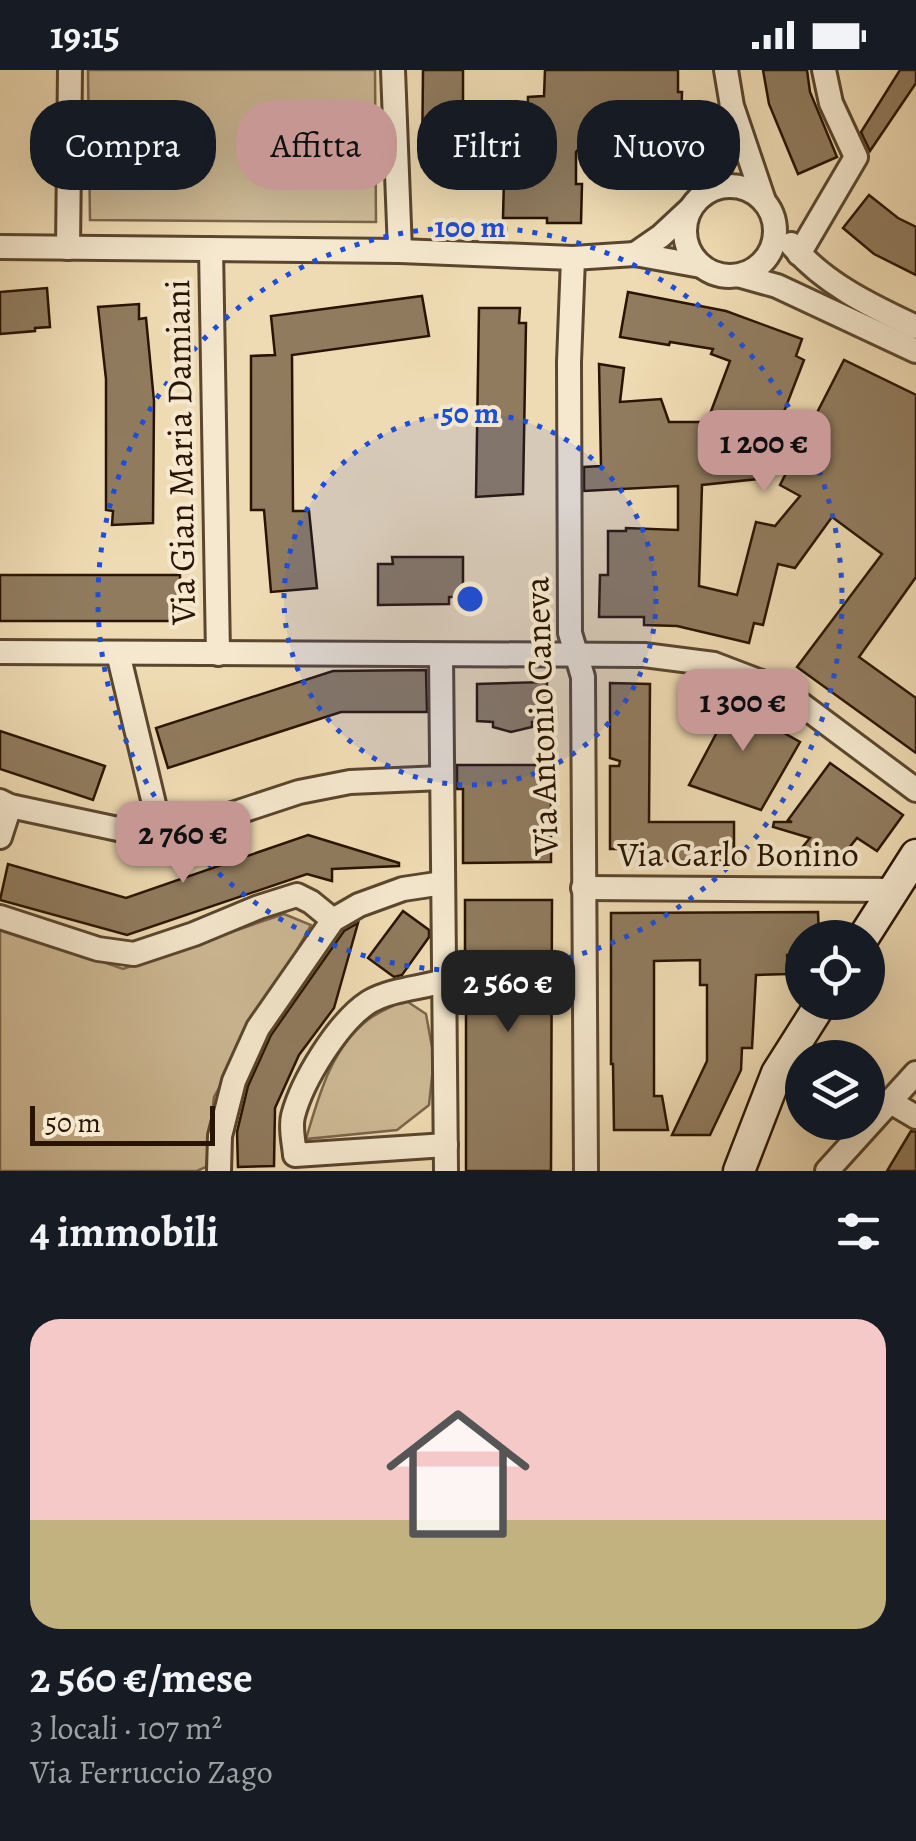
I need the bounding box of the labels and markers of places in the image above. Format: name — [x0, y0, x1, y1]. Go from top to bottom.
pin: 1 200 € — [672, 410, 856, 495]
centre of rings — [452, 581, 488, 617]
pin: 1 300 € — [651, 669, 835, 754]
pin: 2 760 € — [91, 801, 275, 886]
pin: 2 560 € — [416, 950, 600, 1035]

